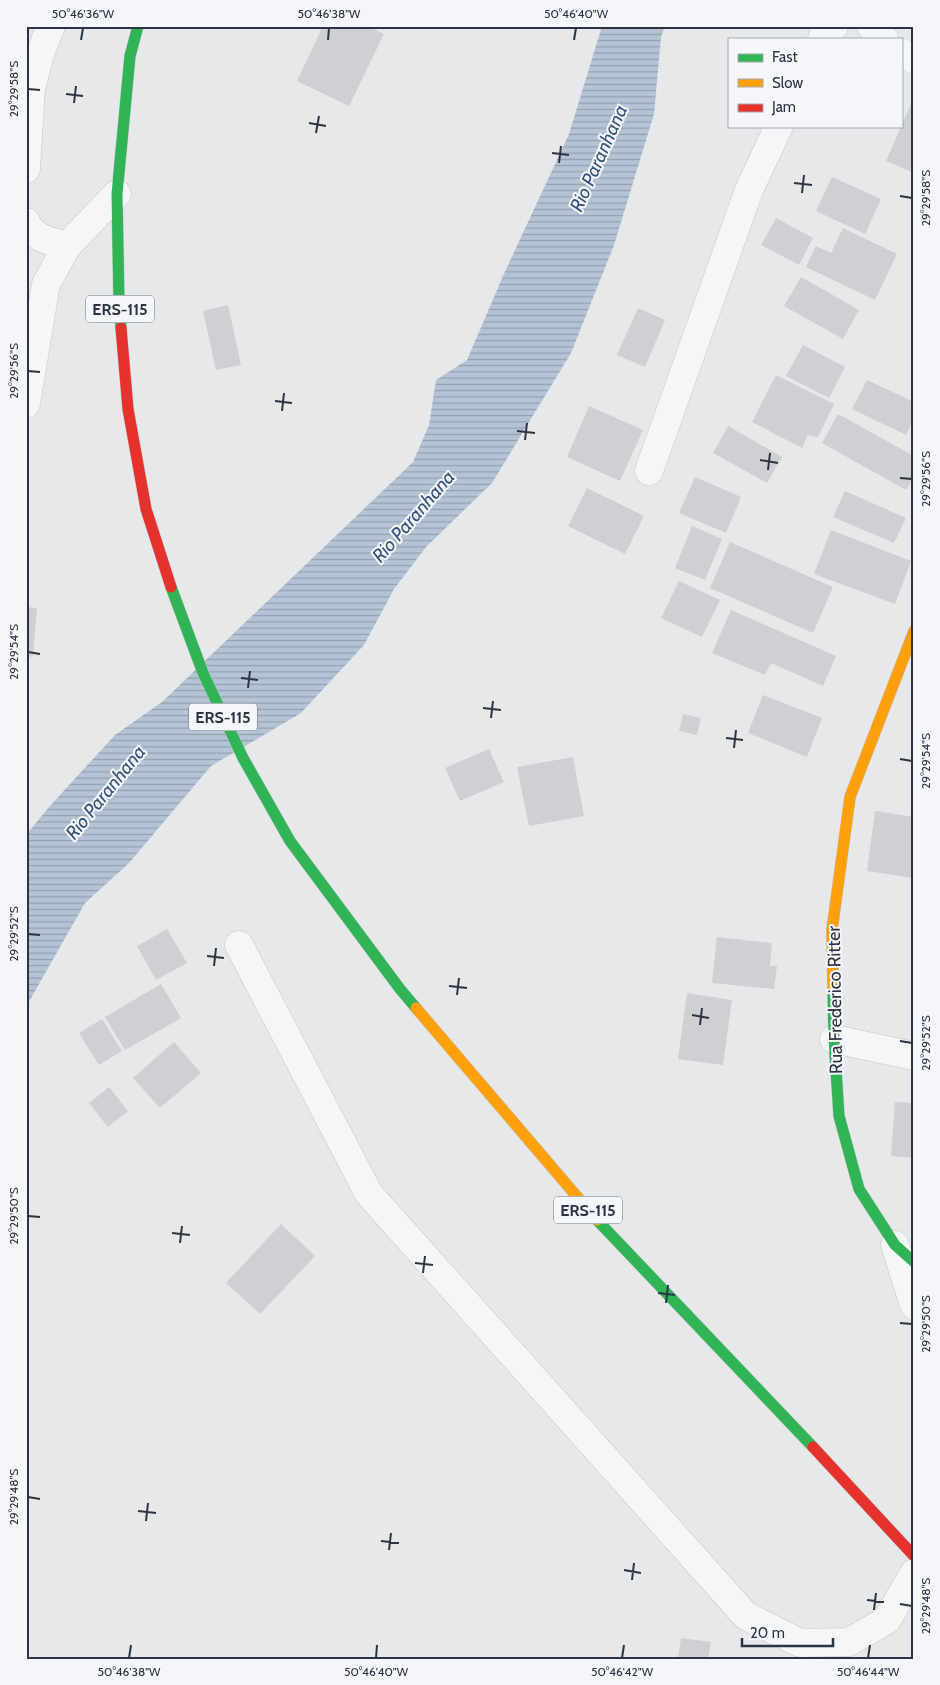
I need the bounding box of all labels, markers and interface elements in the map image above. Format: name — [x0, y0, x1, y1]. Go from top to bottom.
text: 50°46'36"W — [52, 6, 115, 21]
text: 50°46'38"W — [298, 6, 361, 21]
text: 50°46'40"W — [544, 6, 609, 21]
legend — [728, 38, 902, 128]
text: Fast — [772, 48, 797, 66]
text: 29°29'58"S — [6, 61, 21, 117]
text: Slow — [772, 74, 803, 92]
text: Jam — [771, 98, 796, 116]
water label: Rio Paranhana — [565, 101, 632, 215]
text: 29°29'58"S — [918, 170, 933, 226]
road number: ERS-115 — [86, 296, 154, 322]
text: 29°29'56"S — [6, 343, 21, 399]
text: 29°29'56"S — [918, 451, 933, 507]
water label: Rio Paranhana — [367, 466, 460, 567]
text: 29°29'54"S — [6, 624, 21, 680]
road number: ERS-115 — [189, 704, 257, 730]
text: 29°29'54"S — [918, 733, 933, 789]
water label: Rio Paranhana — [61, 741, 150, 844]
text: 29°29'52"S — [6, 906, 21, 962]
street label: Rua Frederico Ritter — [823, 925, 847, 1074]
text: 29°29'52"S — [918, 1015, 933, 1071]
text: 29°29'50"S — [6, 1187, 21, 1245]
road number: ERS-115 — [554, 1196, 622, 1224]
text: 29°29'50"S — [918, 1295, 933, 1353]
text: 29°29'48"S — [6, 1469, 21, 1525]
text: 29°29'48"S — [918, 1578, 933, 1634]
scale bar — [742, 1615, 834, 1647]
text: 20 m — [750, 1624, 785, 1642]
text: 50°46'38"W — [98, 1664, 161, 1679]
text: 50°46'40"W — [344, 1664, 409, 1679]
text: 50°46'42"W — [591, 1664, 654, 1679]
text: 50°46'44"W — [837, 1664, 900, 1679]

